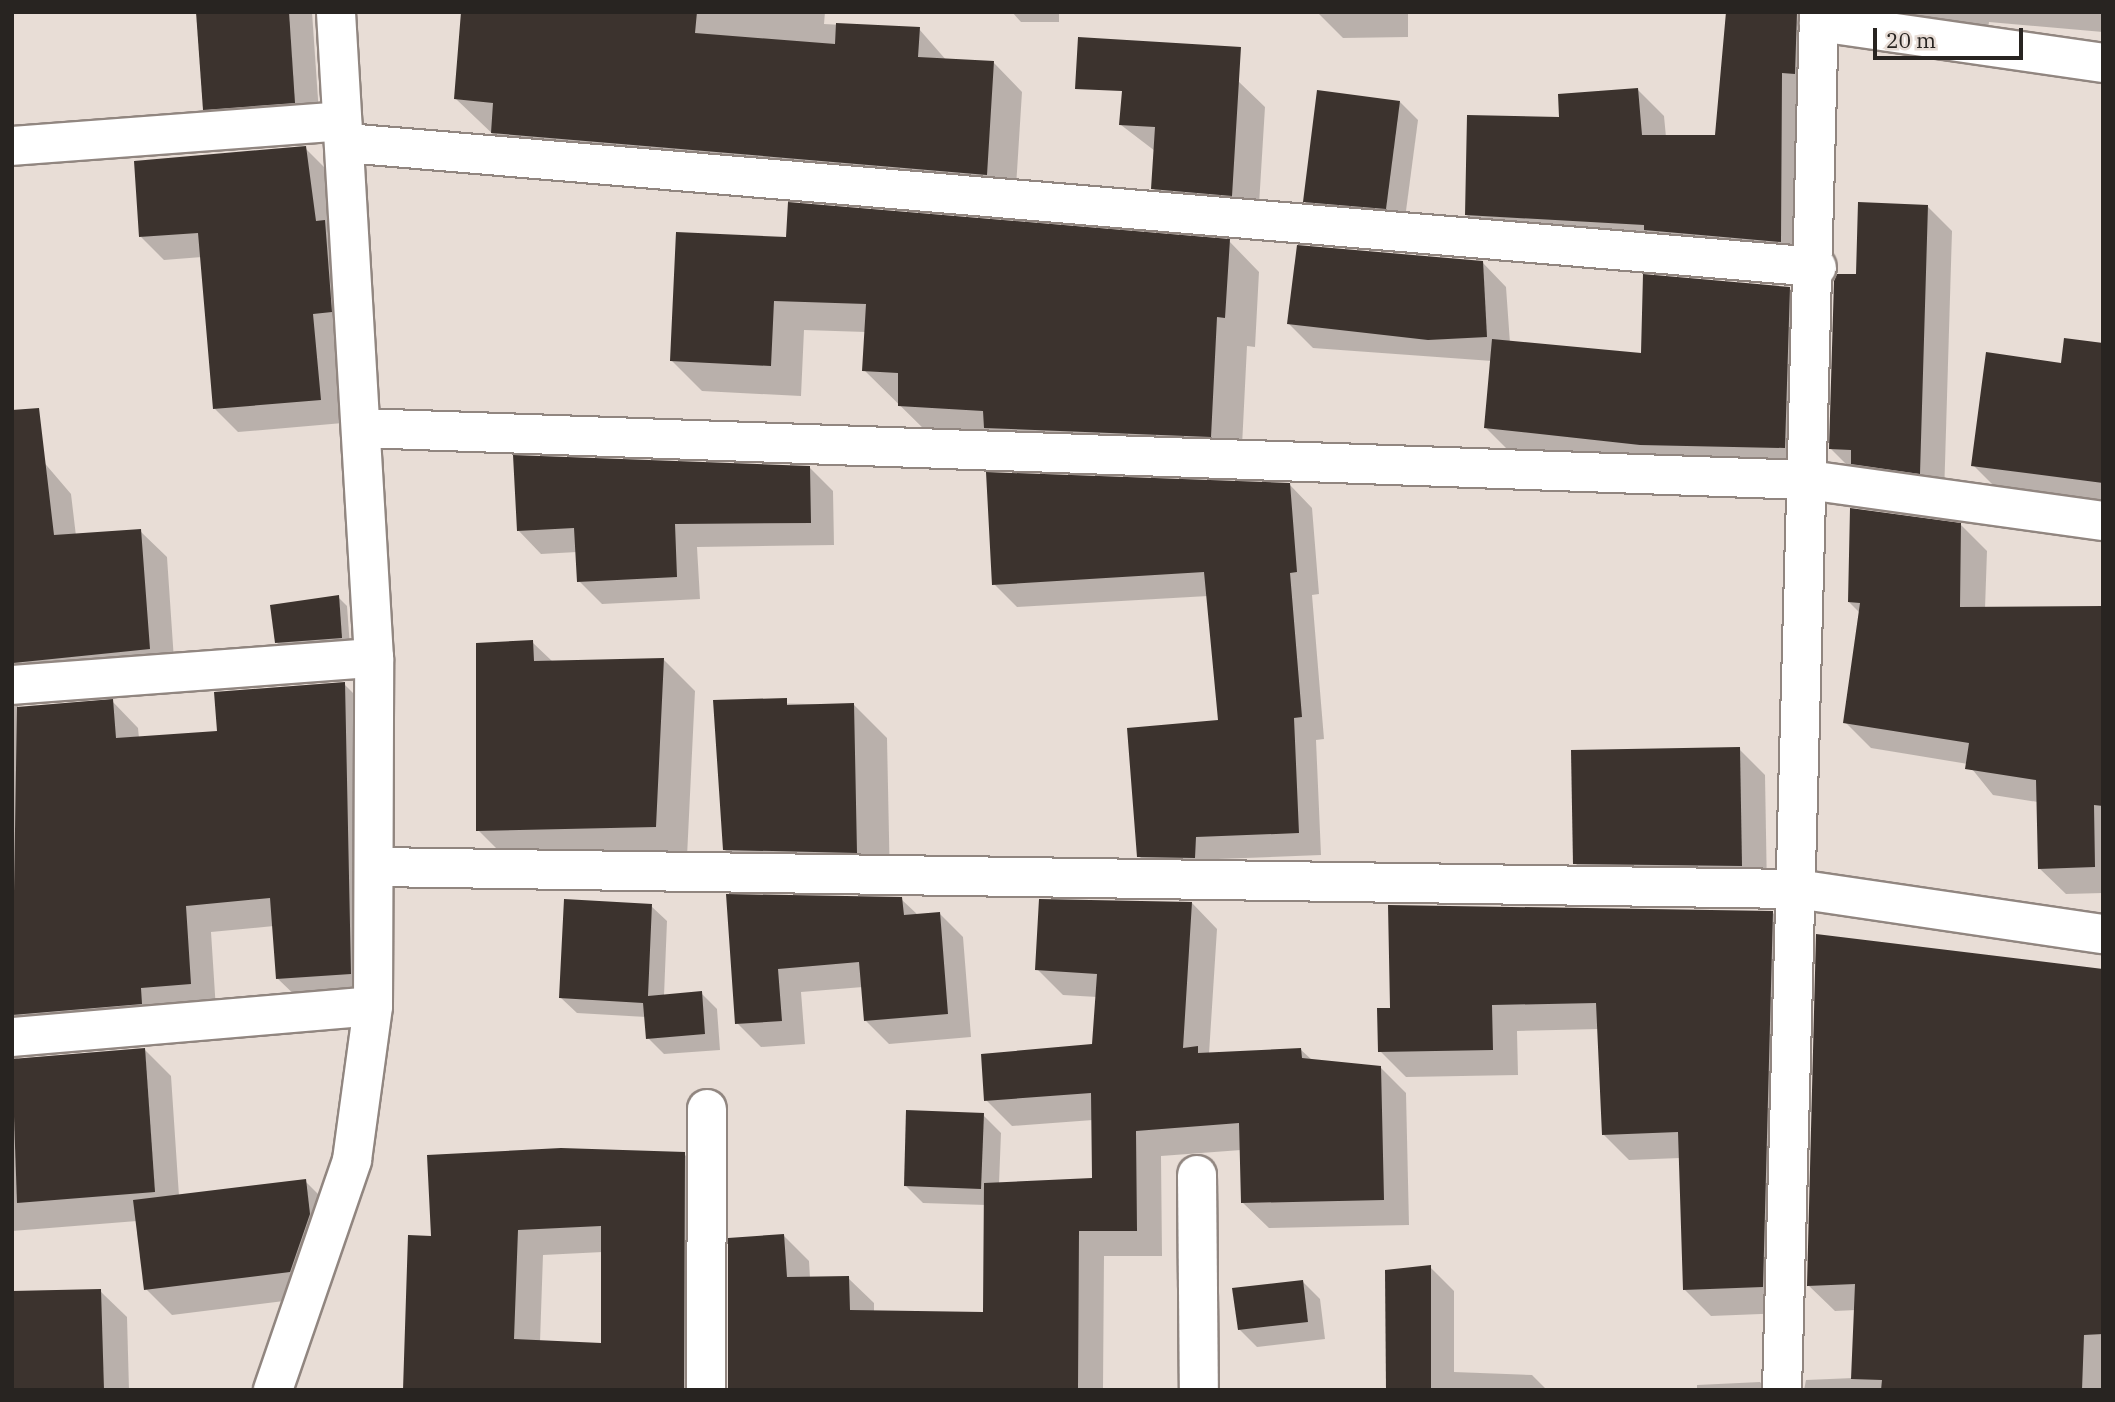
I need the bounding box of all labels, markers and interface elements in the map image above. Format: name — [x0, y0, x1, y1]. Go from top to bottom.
scale bar — [1877, 14, 2028, 58]
text: 20 m — [1886, 26, 1936, 54]

